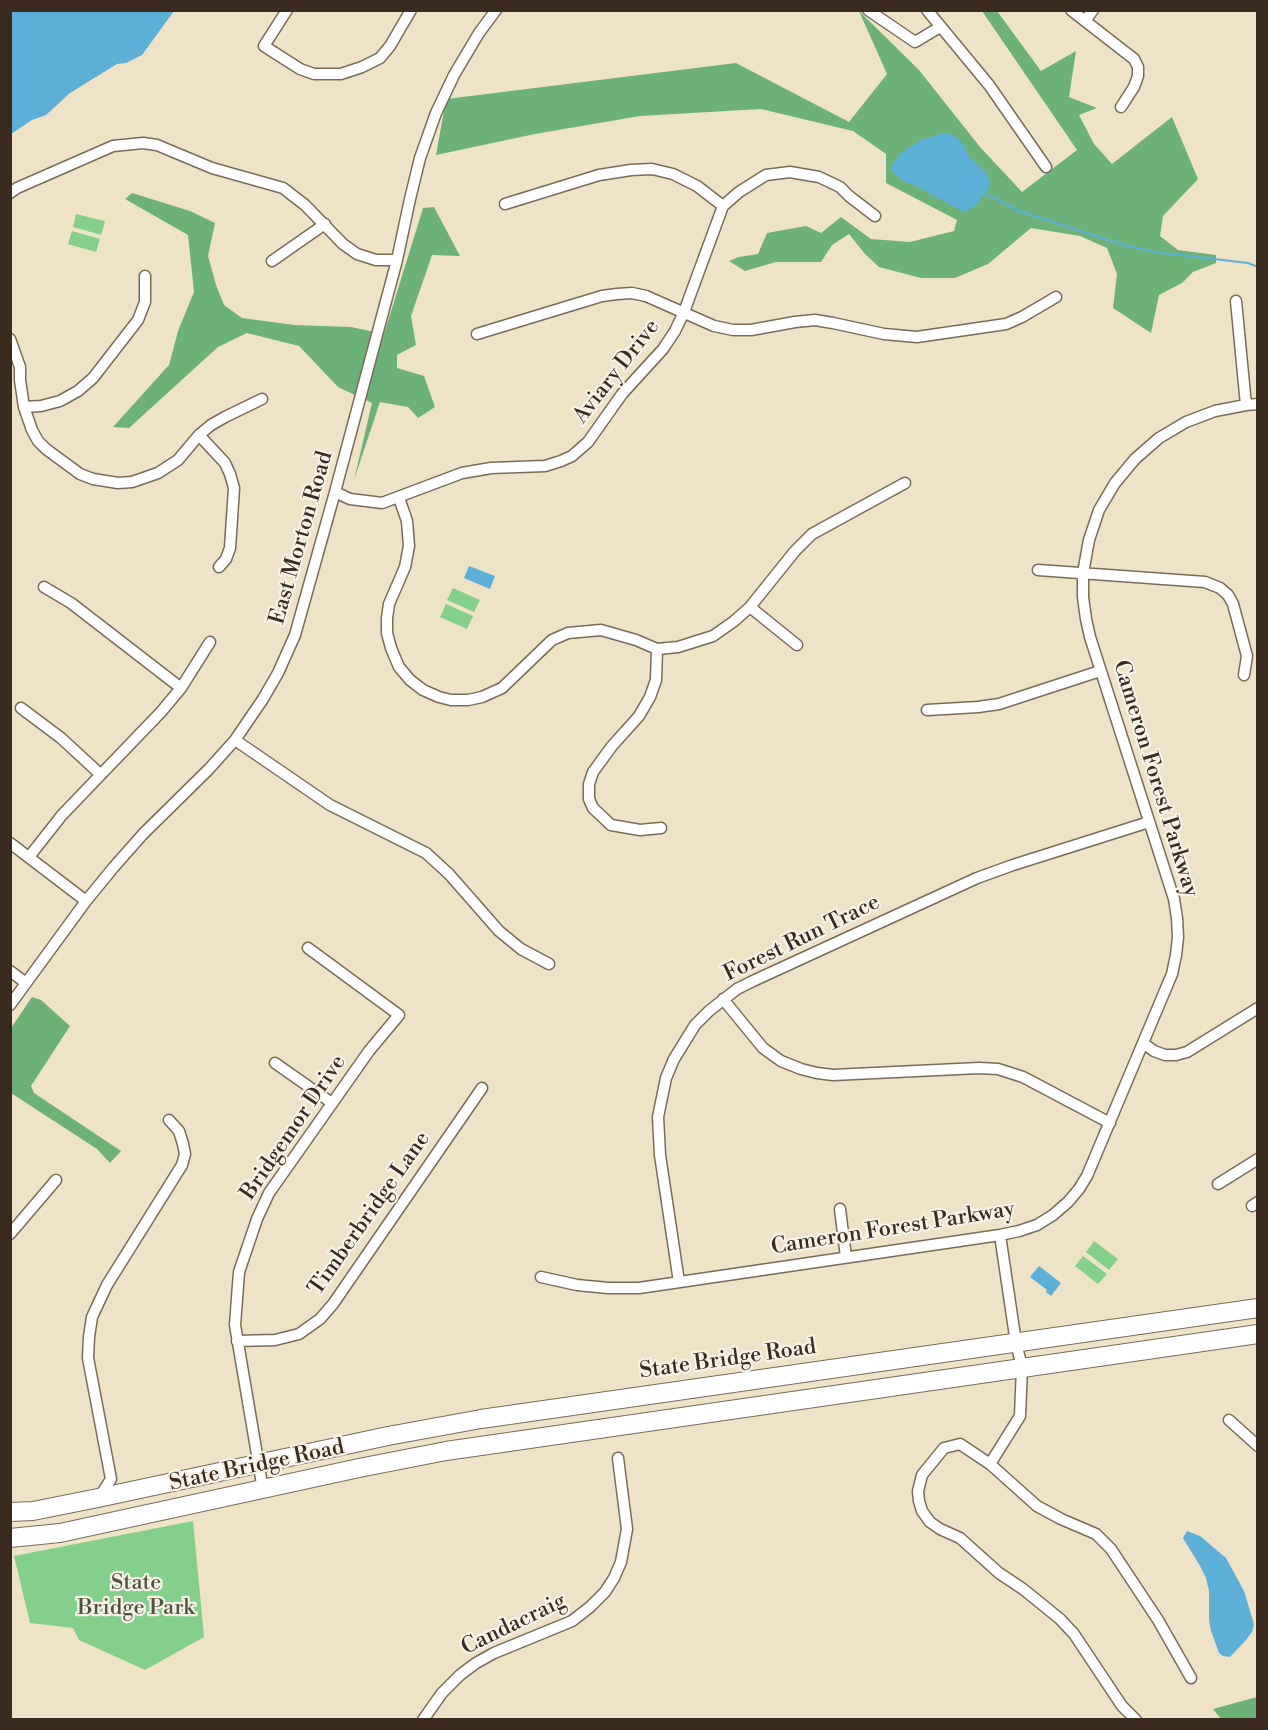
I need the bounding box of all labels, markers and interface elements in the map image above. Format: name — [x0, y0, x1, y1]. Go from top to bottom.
street label: Aviary Drive — [568, 315, 666, 429]
street label: East Morton Road — [265, 448, 339, 628]
street label: Cameron Forest Parkway — [1106, 657, 1204, 901]
street label: Forest Run Trace — [720, 890, 884, 988]
street label: Bridgemor Drive — [236, 1051, 352, 1205]
street label: Timberbridge Lane — [304, 1127, 436, 1301]
street label: Cameron Forest Parkway — [769, 1197, 1017, 1261]
street label: State Bridge Road — [638, 1335, 818, 1385]
street label: State Bridge Road — [167, 1435, 347, 1497]
park label: State Bridge Park — [77, 1571, 195, 1622]
street label: Candacraig — [457, 1588, 571, 1662]

